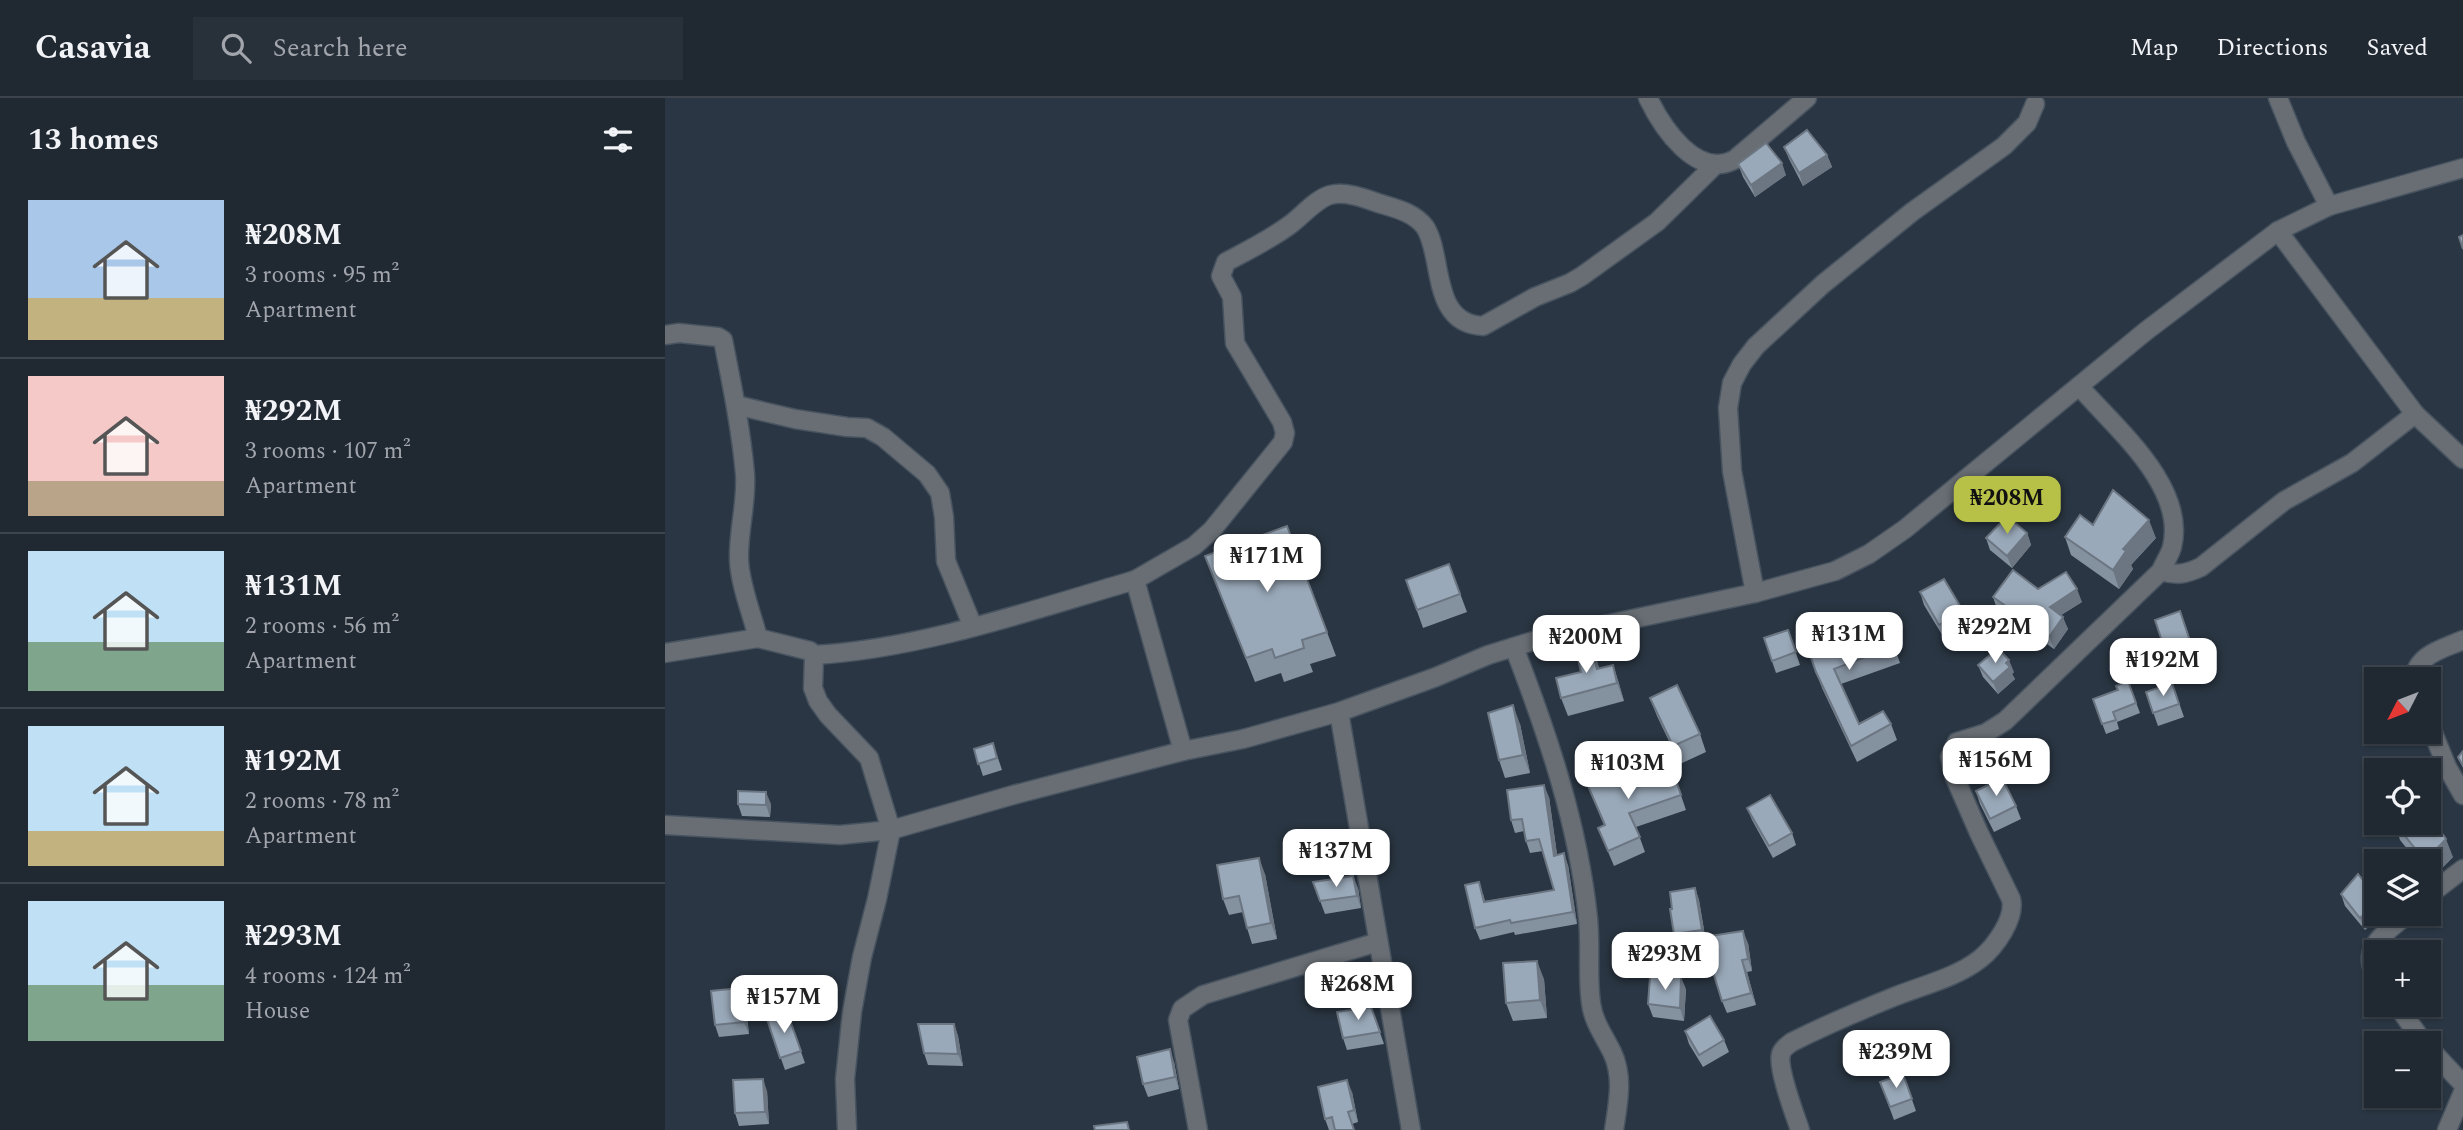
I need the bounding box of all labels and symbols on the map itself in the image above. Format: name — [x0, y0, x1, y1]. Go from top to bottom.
pin: ₦208M — [1958, 476, 2056, 536]
pin: ₦171M — [1218, 534, 1316, 594]
pin: ₦292M — [1946, 606, 2044, 665]
pin: ₦131M — [1800, 612, 1898, 672]
pin: ₦200M — [1537, 616, 1635, 675]
pin: ₦192M — [2114, 638, 2212, 698]
north arrow — [2364, 667, 2441, 744]
pin: ₦156M — [1947, 738, 2045, 798]
pin: ₦103M — [1579, 742, 1677, 801]
pin: ₦137M — [1287, 830, 1385, 889]
pin: ₦293M — [1616, 932, 1714, 992]
pin: ₦268M — [1309, 962, 1407, 1022]
pin: ₦157M — [735, 976, 833, 1035]
pin: ₦239M — [1847, 1030, 1945, 1090]

